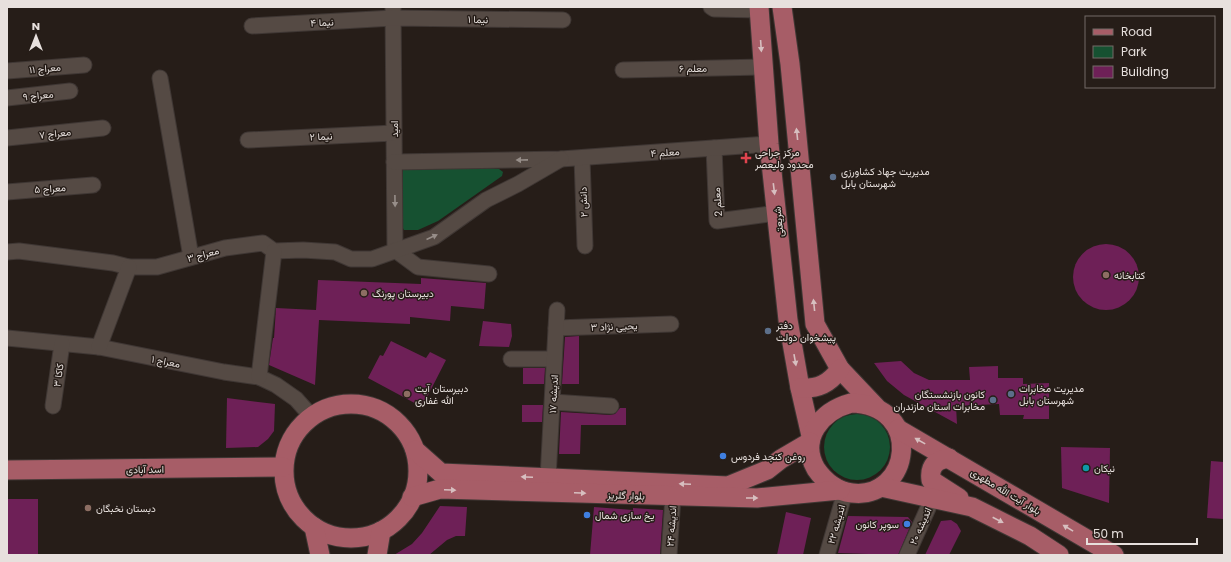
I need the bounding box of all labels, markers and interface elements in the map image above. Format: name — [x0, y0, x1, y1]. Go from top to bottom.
street label: نیما ۱ — [468, 12, 488, 27]
street label: نیما ۴ — [310, 14, 334, 31]
north arrow — [16, 16, 56, 56]
legend — [1085, 16, 1215, 88]
text: N — [32, 18, 40, 34]
text: Road — [1121, 23, 1152, 40]
one-way arrow — [758, 40, 765, 52]
text: Park — [1121, 43, 1148, 60]
street label: معراج ۱۱ — [29, 60, 61, 77]
street label: معلم ۶ — [679, 61, 707, 76]
text: Building — [1121, 63, 1169, 80]
street label: معراج ۹ — [22, 86, 54, 105]
street label: امید — [387, 121, 402, 137]
street label: معراج ۷ — [38, 124, 72, 143]
street label: نیما ۲ — [309, 128, 333, 145]
one-way arrow — [793, 128, 800, 140]
street label: معلم ۴ — [650, 144, 680, 161]
place label: مرکز جراحی محدود ولیعصر — [754, 145, 814, 172]
marker: مرکز جراحی محدود ولیعصر — [740, 152, 752, 164]
one-way arrow — [515, 157, 528, 163]
place label: مدیریت جهاد کشاورزی شهرستان بابل — [841, 164, 930, 191]
marker: مدیریت جهاد کشاورزی شهرستان بابل — [828, 172, 838, 182]
street label: معراج ۵ — [34, 180, 66, 197]
one-way arrow — [771, 183, 777, 195]
street label: دانش ۲ — [575, 186, 592, 217]
street label: معلم 2 — [709, 187, 726, 217]
one-way arrow — [392, 195, 398, 208]
street label: شریعتی — [769, 206, 788, 238]
one-way arrow — [426, 234, 438, 240]
street label: معراج ۳ — [185, 243, 221, 266]
place label: کتابخانه — [1114, 268, 1146, 283]
marker: کتابخانه — [1101, 270, 1111, 280]
place label: دبیرستان پورنگ — [372, 286, 434, 301]
marker: دبیرستان پورنگ — [359, 288, 369, 298]
one-way arrow — [810, 299, 817, 311]
street label: یحیی نژاد ۳ — [590, 318, 638, 335]
place label: دفتر پیشخوان دولت — [775, 318, 836, 345]
marker: دفتر پیشخوان دولت — [763, 326, 773, 336]
street label: معراج ۱ — [150, 351, 181, 372]
one-way arrow — [792, 354, 798, 366]
street label: کاکا ۳ — [49, 362, 68, 388]
street label: اندیشه ۱۷ — [545, 374, 562, 414]
place label: دبیرستان آیت الله غفاری — [415, 381, 468, 408]
place label: مدیریت مخابرات شهرستان بابل — [1019, 381, 1084, 408]
place label: کانون بازنشستگان مخابرات استان مازندران — [894, 387, 986, 414]
marker: دبیرستان آیت الله غفاری — [402, 389, 412, 399]
marker: مدیریت مخابرات شهرستان بابل — [1006, 389, 1016, 399]
marker: کانون بازنشستگان مخابرات استان مازندران — [988, 395, 998, 405]
one-way arrow — [914, 438, 925, 444]
place label: روغن کنجد فردوس — [731, 449, 805, 464]
marker: روغن کنجد فردوس — [718, 451, 728, 461]
place label: نیکان — [1094, 461, 1115, 476]
street label: اسد آبادی — [126, 462, 164, 477]
marker: نیکان — [1081, 463, 1091, 473]
street label: بلوار آیت الله مطهری — [968, 464, 1044, 518]
one-way arrow — [520, 474, 533, 480]
one-way arrow — [678, 481, 691, 487]
one-way arrow — [444, 486, 456, 493]
street label: بلوار گلریز — [606, 487, 645, 504]
one-way arrow — [574, 490, 587, 496]
one-way arrow — [746, 495, 759, 501]
place label: دبستان نخبگان — [96, 501, 156, 516]
marker: دبستان نخبگان — [83, 503, 93, 513]
street label: اندیشه ۲۲ — [824, 503, 849, 546]
street label: اندیشه ۲۴ — [663, 505, 680, 547]
street label: اندیشه ۲۰ — [906, 505, 935, 547]
place label: یخ سازی شمال — [595, 508, 655, 523]
marker: یخ سازی شمال — [582, 510, 592, 520]
place label: سوپر کانون — [856, 517, 899, 532]
one-way arrow — [993, 517, 1004, 523]
marker: سوپر کانون — [902, 519, 912, 529]
scale bar — [1087, 520, 1197, 546]
one-way arrow — [1062, 524, 1074, 531]
text: 50 m — [1093, 525, 1124, 542]

